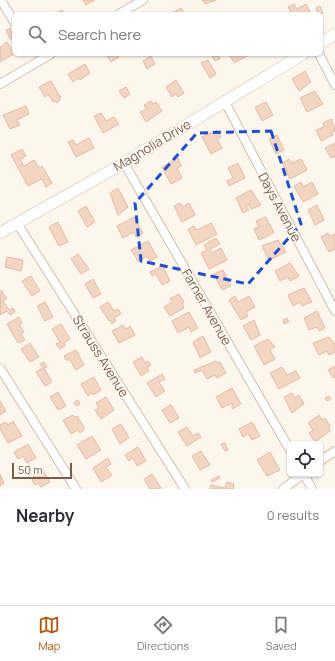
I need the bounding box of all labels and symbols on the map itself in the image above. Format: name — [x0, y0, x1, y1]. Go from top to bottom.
street label: Magnolia Drive — [110, 115, 194, 175]
street label: Days Avenue — [254, 169, 306, 245]
street label: Farner Avenue — [178, 266, 236, 349]
street label: Strauss Avenue — [69, 312, 134, 401]
scale bar — [12, 461, 72, 480]

